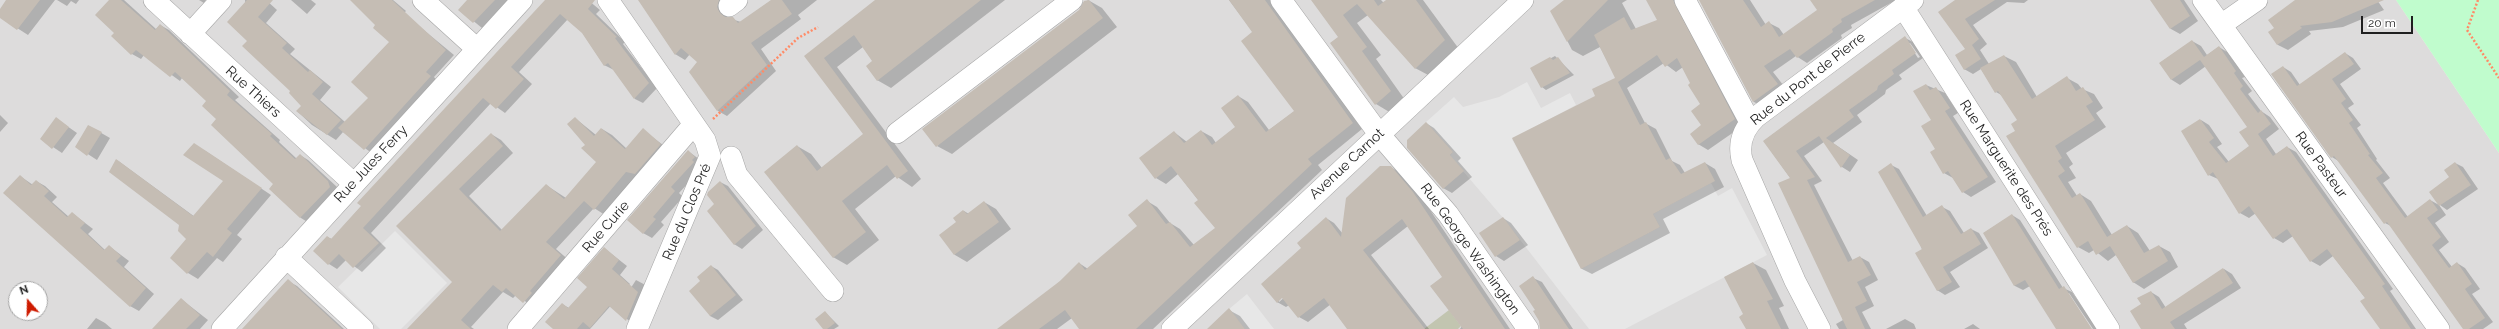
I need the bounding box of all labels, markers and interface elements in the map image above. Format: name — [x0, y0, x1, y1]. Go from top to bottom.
scale bar — [2363, 8, 2415, 34]
text: 20 m — [2368, 16, 2396, 30]
street label: Rue du Pont de Pierre — [1747, 29, 1869, 129]
street label: Rue Thiers — [222, 63, 284, 121]
street label: Rue Marguerite des Prés — [1956, 97, 2056, 239]
street label: Rue Jules Ferry — [331, 122, 411, 206]
street label: Avenue Carnot — [1306, 125, 1388, 203]
street label: Rue Pasteur — [2291, 128, 2351, 202]
street label: Rue du Clos Pré — [659, 161, 715, 263]
street label: Rue George Washington — [1417, 180, 1523, 318]
street label: Rue Curie — [579, 198, 633, 256]
north arrow — [8, 281, 48, 321]
text: N — [18, 283, 30, 298]

